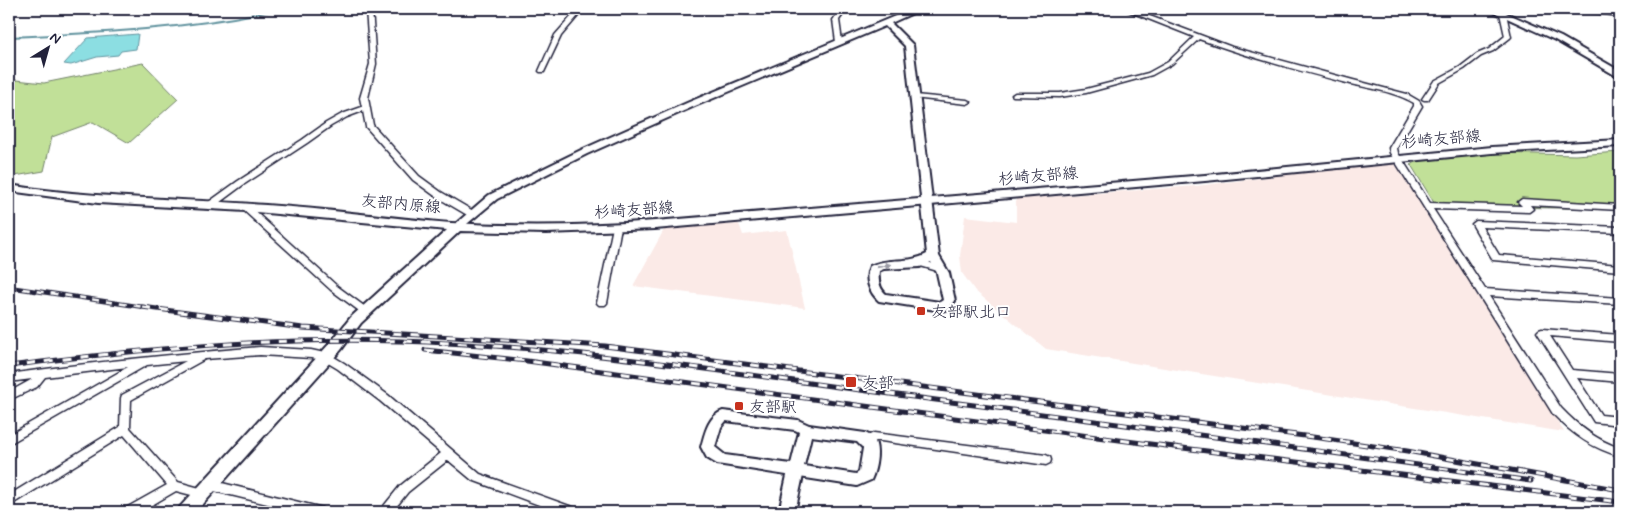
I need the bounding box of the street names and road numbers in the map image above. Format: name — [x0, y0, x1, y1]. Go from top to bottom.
street label: 杉崎友部線 — [1400, 126, 1482, 153]
street label: 杉崎友部線 — [997, 163, 1079, 190]
street label: 友部内原線 — [360, 191, 442, 218]
street label: 杉崎友部線 — [593, 197, 675, 224]

